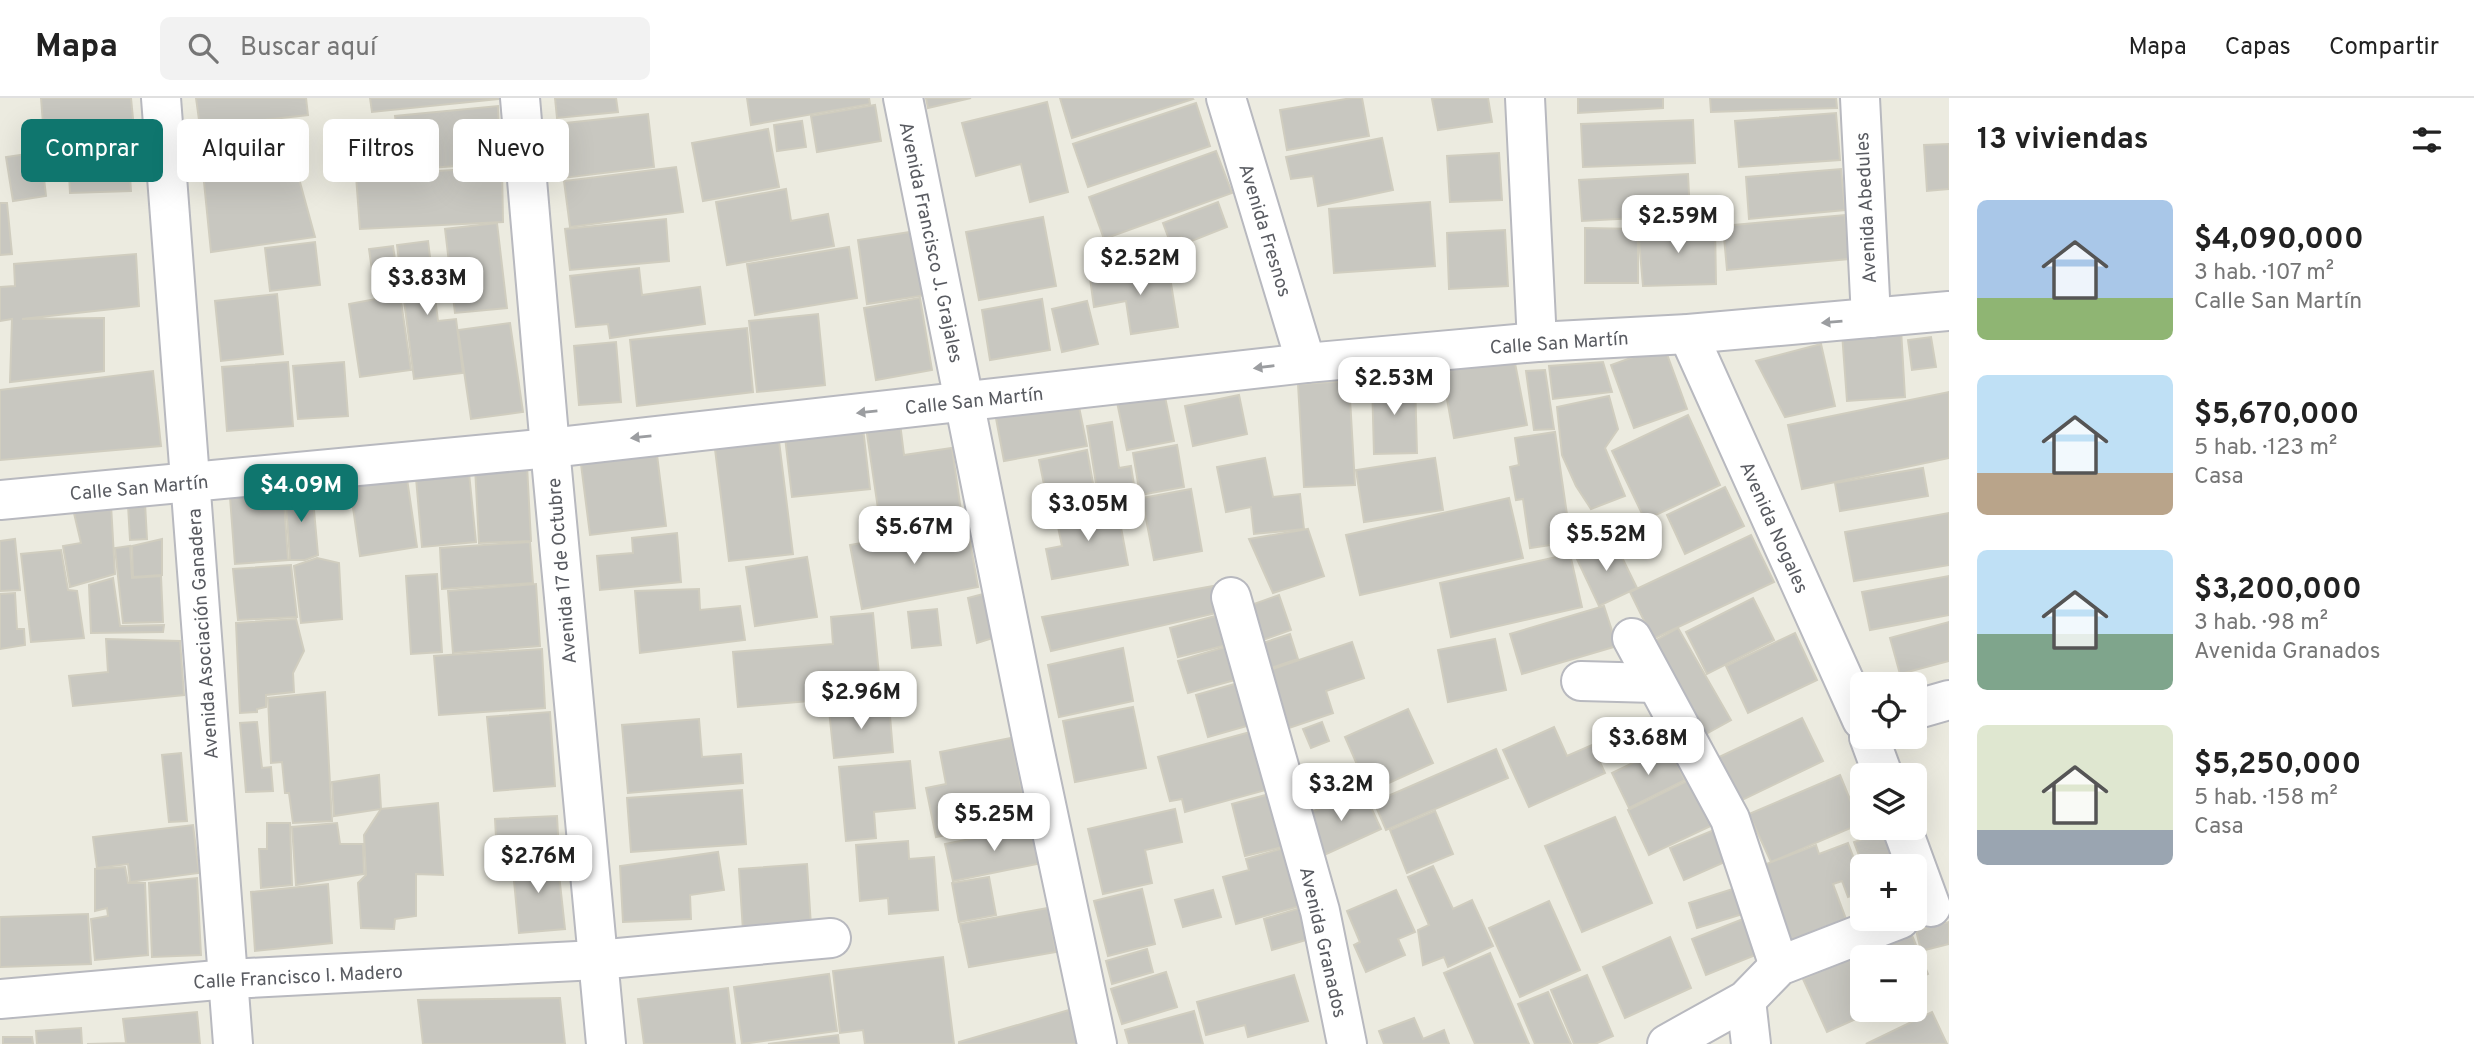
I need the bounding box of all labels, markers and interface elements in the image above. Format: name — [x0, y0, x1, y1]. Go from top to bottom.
search box — [160, 17, 650, 80]
text: Mapa — [35, 27, 118, 69]
icon: search — [184, 29, 222, 67]
text: Buscar aquí — [240, 32, 377, 65]
text: Mapa — [2129, 33, 2187, 63]
text: Capas — [2225, 33, 2291, 63]
text: Compartir — [2329, 33, 2439, 63]
chip: Comprar — [21, 119, 163, 182]
chip: Alquilar — [177, 119, 309, 182]
chip: Filtros — [323, 119, 439, 182]
chip: Nuevo — [453, 119, 569, 182]
street label: Avenida Francisco J. Grajales — [893, 120, 967, 365]
icon: filters — [2408, 121, 2446, 159]
text: 13 viviendas — [1977, 122, 2148, 159]
street label: Avenida Abedules — [1851, 132, 1883, 284]
street label: Avenida Fresnos — [1232, 161, 1296, 300]
pin: $2.59M — [1621, 195, 1735, 255]
text: $2.59M — [1638, 203, 1718, 232]
text: $4,090,000 — [2194, 222, 2364, 259]
icon: home — [2033, 228, 2117, 312]
pin: $2.52M — [1083, 238, 1197, 297]
text: $2.52M — [1100, 245, 1180, 274]
pin: $3.83M — [370, 258, 484, 317]
text: 3 hab. · 107 m² — [2194, 259, 2334, 288]
text: $3.83M — [387, 265, 467, 294]
text: Calle San Martín — [2194, 288, 2362, 317]
one-way arrow — [1821, 316, 1843, 327]
street label: Calle San Martín — [1489, 327, 1629, 361]
pin: $2.53M — [1337, 358, 1451, 417]
one-way arrow — [1252, 362, 1274, 373]
text: $2.53M — [1354, 365, 1434, 394]
street label: Calle San Martín — [904, 383, 1045, 421]
text: $5,670,000 — [2194, 397, 2359, 434]
icon: home — [2033, 403, 2117, 487]
one-way arrow — [856, 407, 878, 418]
one-way arrow — [630, 432, 652, 443]
text: 5 hab. · 123 m² — [2194, 434, 2337, 463]
street label: Avenida Nogales — [1733, 458, 1813, 597]
text: Casa — [2194, 463, 2244, 492]
pin: $4.09M — [244, 464, 358, 524]
street label: Calle San Martín — [69, 471, 209, 507]
text: $4.09M — [260, 472, 342, 501]
street label: Avenida 17 de Octubre — [543, 477, 583, 665]
pin: $3.05M — [1031, 484, 1145, 543]
text: $3.05M — [1048, 491, 1128, 520]
pin: $5.67M — [857, 506, 971, 566]
street label: Avenida Asociación Ganadera — [183, 508, 225, 760]
text: $5.67M — [875, 514, 953, 543]
pin: $5.52M — [1549, 514, 1663, 573]
text: $5.52M — [1566, 521, 1646, 550]
text: $3,200,000 — [2194, 572, 2362, 609]
icon: home — [2033, 578, 2117, 662]
text: 3 hab. · 98 m² — [2194, 609, 2328, 638]
text: Avenida Granados — [2194, 638, 2380, 667]
pin: $2.96M — [804, 672, 918, 731]
map controls — [1850, 672, 1927, 1022]
button: locate — [1850, 672, 1927, 749]
text: $2.96M — [821, 679, 901, 708]
pin: $3.68M — [1591, 718, 1705, 777]
text: $3.68M — [1608, 725, 1688, 754]
text: $5,250,000 — [2194, 747, 2361, 784]
icon: home — [2033, 753, 2117, 837]
button: layers — [1850, 763, 1927, 840]
pin: $3.2M — [1292, 764, 1390, 823]
text: $3.2M — [1308, 771, 1374, 800]
text: 5 hab. · 158 m² — [2194, 784, 2338, 813]
pin: $5.25M — [937, 794, 1051, 853]
text: $5.25M — [954, 801, 1034, 830]
text: Casa — [2194, 813, 2244, 842]
pin: $2.76M — [481, 836, 595, 895]
text: $2.76M — [500, 843, 576, 872]
button: + — [1850, 854, 1927, 931]
street label: Avenida Granados — [1293, 865, 1351, 1020]
button: − — [1850, 945, 1927, 1022]
street label: Calle Francisco I. Madero — [193, 961, 403, 995]

